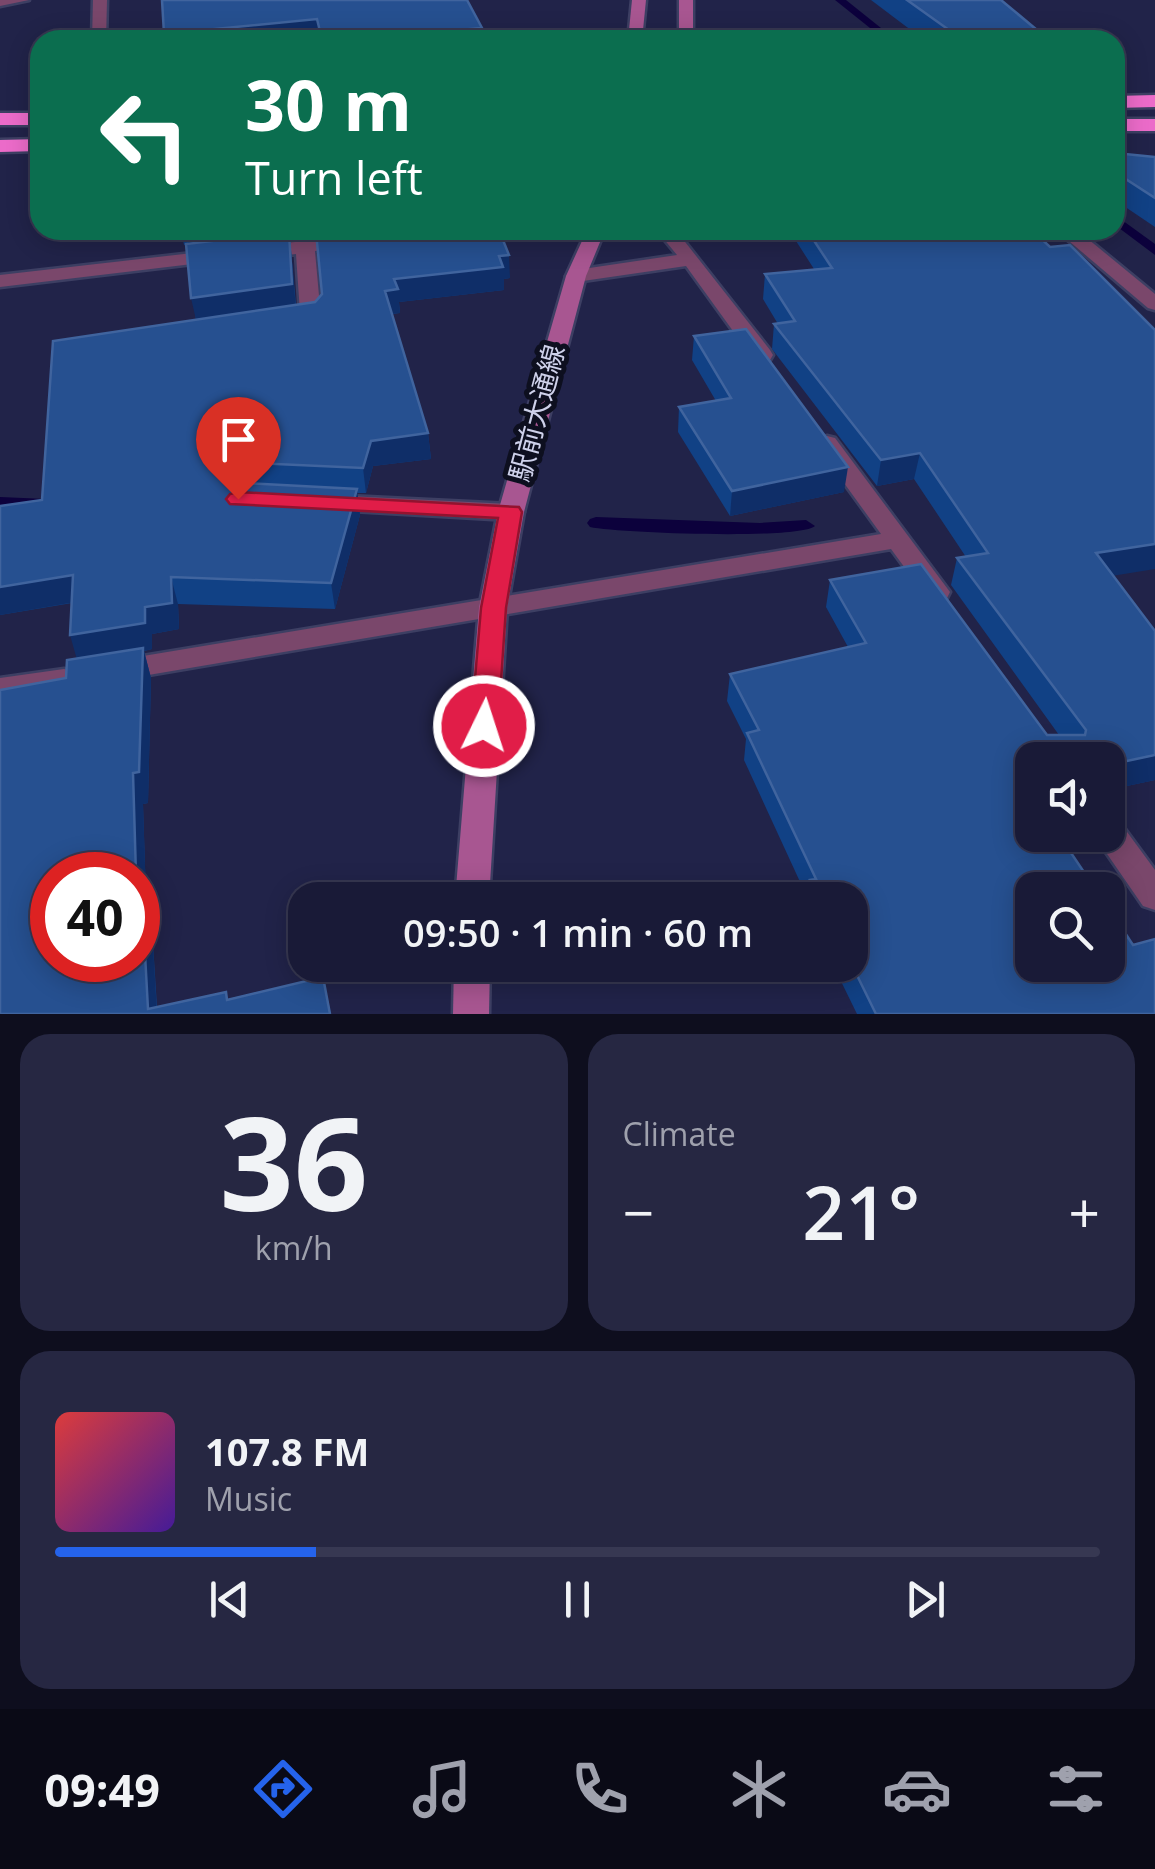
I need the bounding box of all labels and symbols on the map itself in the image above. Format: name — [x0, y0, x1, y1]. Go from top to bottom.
street label: 駅前大通線 — [500, 340, 573, 485]
pin — [196, 397, 281, 500]
position arrow — [432, 674, 536, 778]
speed limit sign: 40 — [30, 852, 160, 982]

